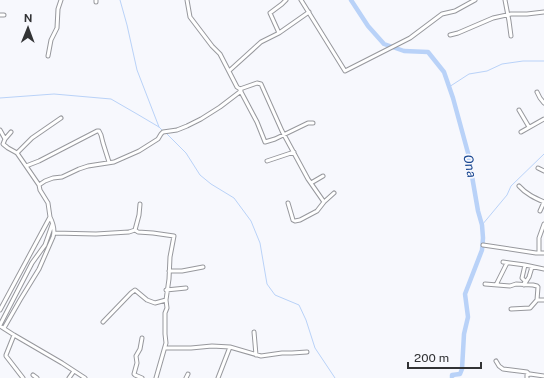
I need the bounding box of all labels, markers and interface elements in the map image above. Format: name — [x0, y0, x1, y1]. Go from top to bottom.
north arrow — [8, 8, 48, 48]
text: N — [24, 12, 33, 24]
water label: Ona — [460, 153, 480, 179]
scale bar — [408, 344, 481, 370]
text: 200 m — [414, 351, 449, 365]

